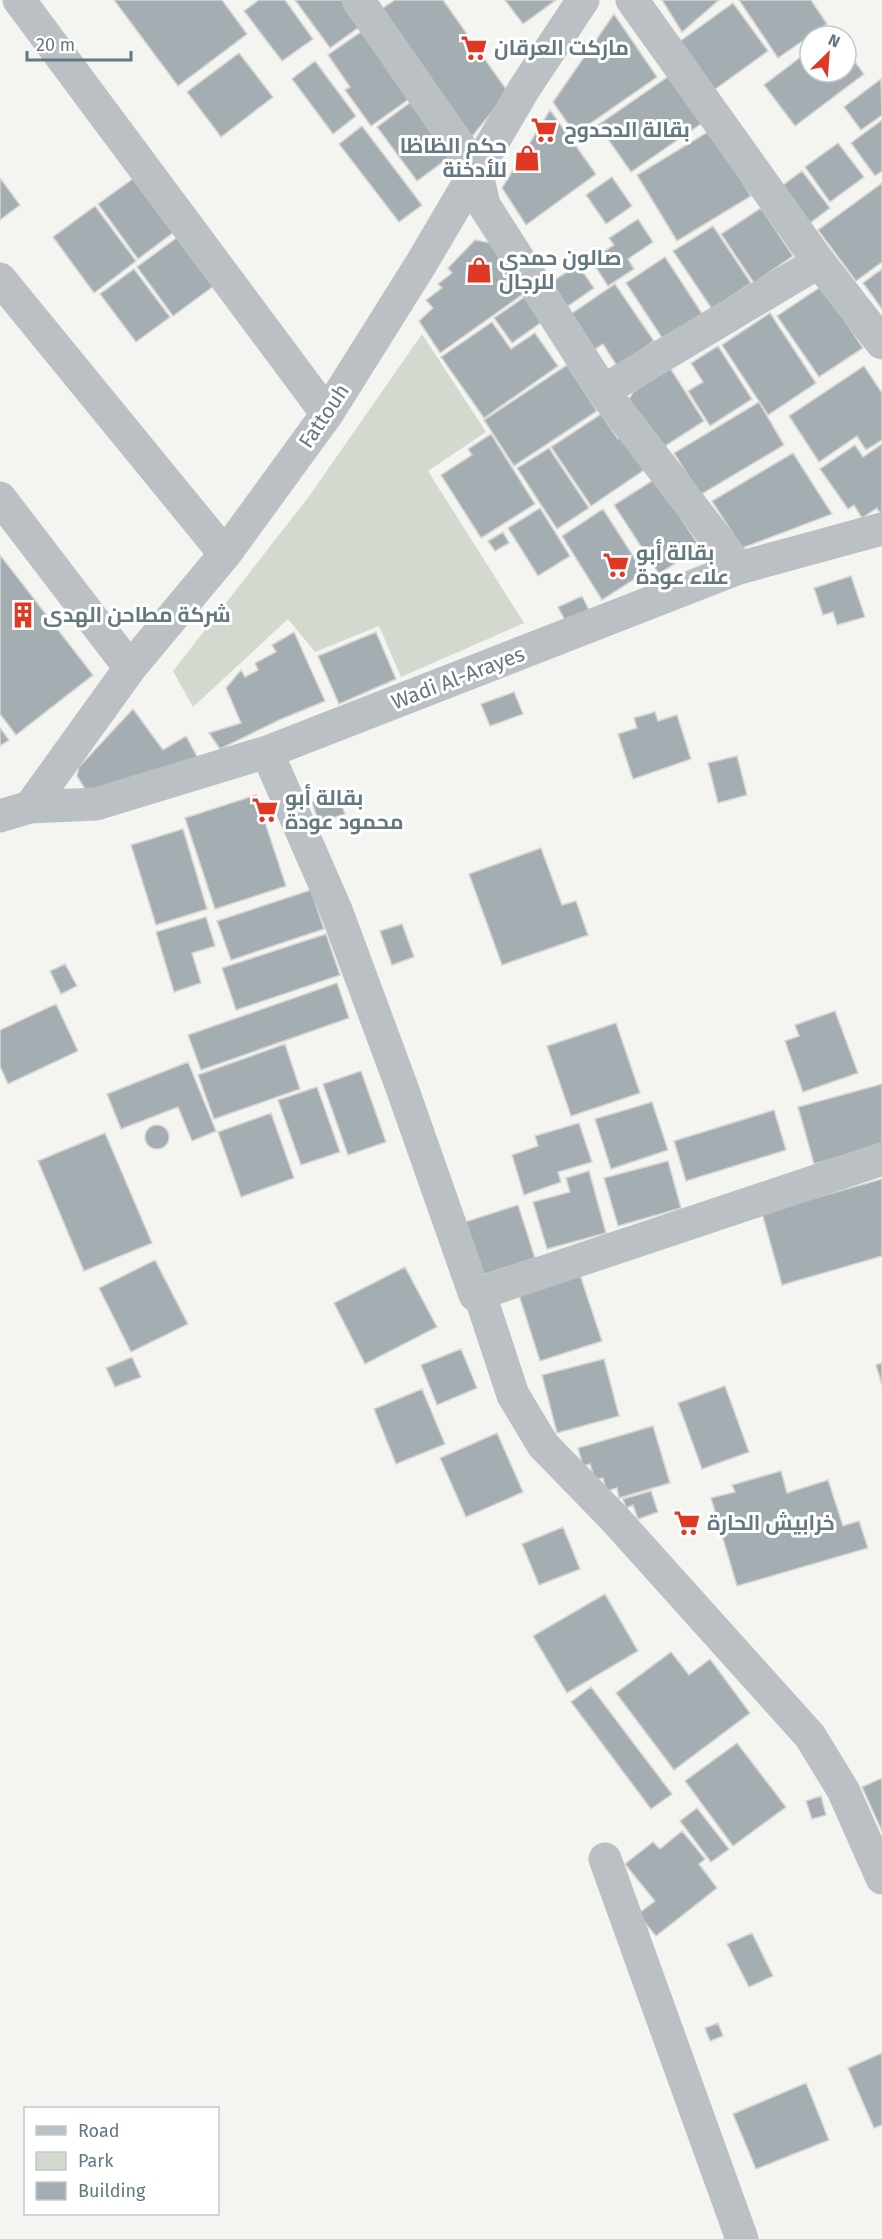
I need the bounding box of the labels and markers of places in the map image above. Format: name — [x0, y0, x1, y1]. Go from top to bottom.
supermarket icon: ماركت العرقان — [459, 33, 489, 63]
place label: ماركت العرقان — [494, 35, 629, 61]
supermarket icon: بقالة الدحدوح — [529, 115, 559, 145]
place label: بقالة الدحدوح — [564, 117, 690, 144]
place label: حكم الظاظا للأدخنة — [400, 133, 507, 183]
shop icon: حكم الظاظا للأدخنة — [512, 143, 542, 173]
place label: صالون حمدي للرجال — [499, 245, 621, 295]
shop icon: صالون حمدي للرجال — [464, 255, 494, 285]
place label: بقالة أبو علاء عودة — [636, 539, 729, 590]
supermarket icon: بقالة أبو علاء عودة — [601, 550, 631, 580]
building icon: شركة مطاحن الهدى — [8, 600, 38, 630]
place label: شركة مطاحن الهدى — [43, 602, 231, 628]
place label: بقالة أبو محمود عودة — [285, 784, 404, 835]
supermarket icon: بقالة أبو محمود عودة — [250, 795, 280, 825]
supermarket icon: خرابيش الحارة — [672, 1508, 702, 1538]
place label: خرابيش الحارة — [707, 1510, 835, 1536]

